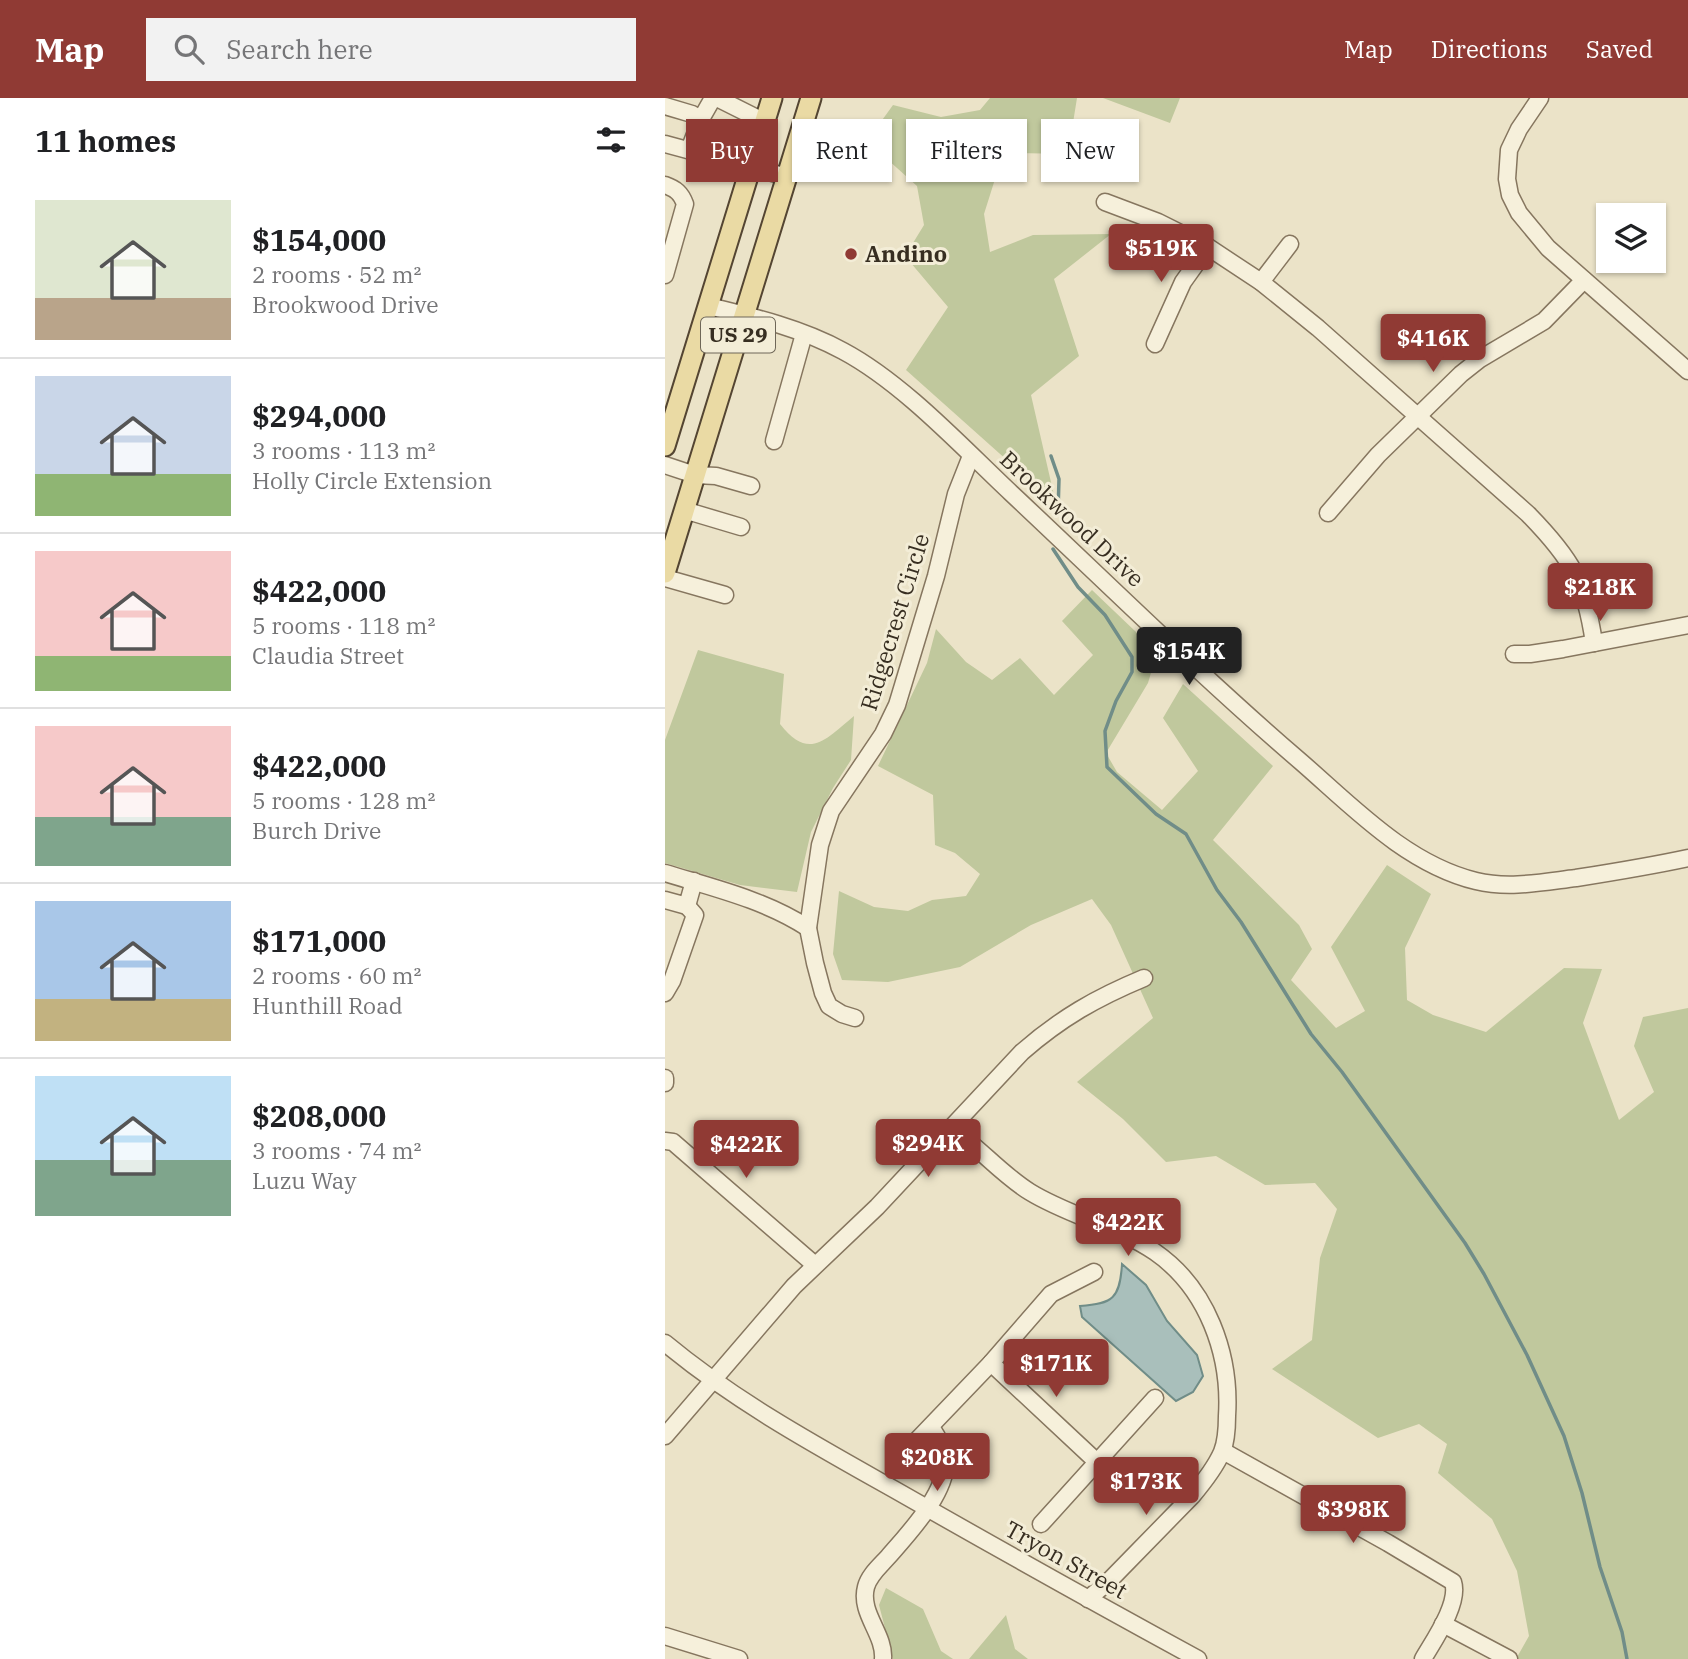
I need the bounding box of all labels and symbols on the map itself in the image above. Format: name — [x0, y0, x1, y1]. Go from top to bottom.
pin: $519K — [1112, 225, 1210, 284]
place label: Andino — [865, 238, 947, 268]
marker: Andino — [843, 246, 859, 262]
pin: $416K — [1384, 314, 1482, 374]
road number: US 29 — [701, 317, 775, 352]
street label: Brookwood Drive — [994, 444, 1151, 593]
street label: Ridgecrest Circle — [853, 529, 935, 714]
pin: $218K — [1551, 564, 1649, 623]
pin: $154K — [1140, 628, 1238, 687]
pin: $294K — [879, 1119, 977, 1179]
pin: $422K — [697, 1121, 795, 1180]
pin: $422K — [1079, 1198, 1177, 1258]
pin: $171K — [1007, 1340, 1105, 1399]
pin: $208K — [888, 1434, 986, 1493]
pin: $173K — [1097, 1458, 1195, 1517]
pin: $398K — [1304, 1486, 1402, 1545]
street label: Tryon Street — [1000, 1513, 1133, 1605]

